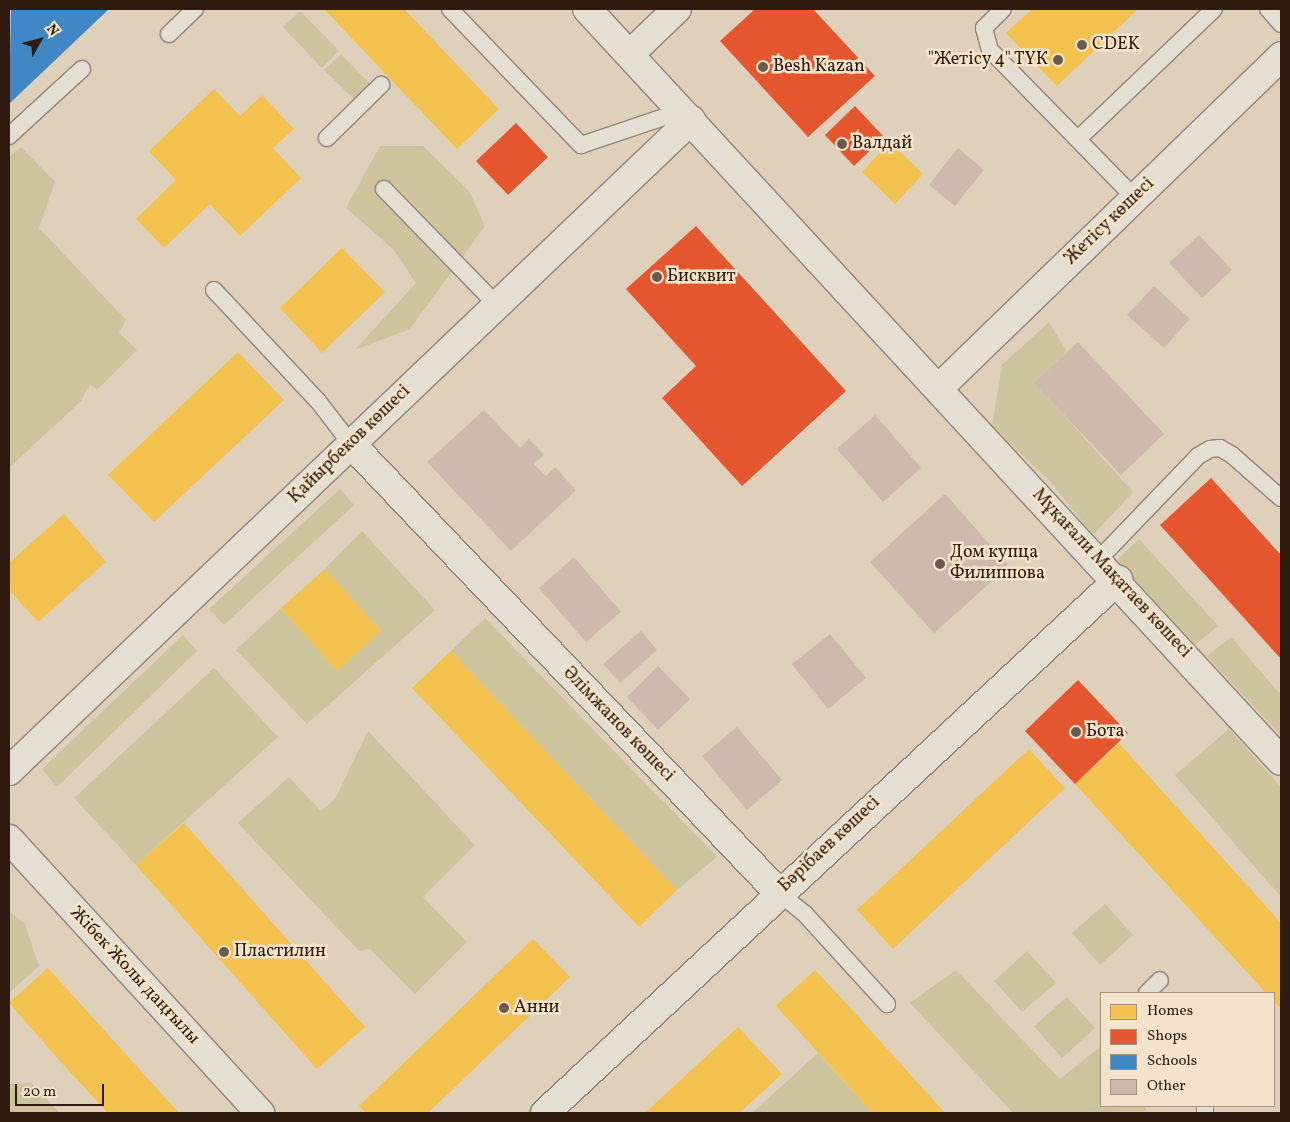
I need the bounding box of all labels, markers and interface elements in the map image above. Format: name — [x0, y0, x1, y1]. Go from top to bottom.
north arrow — [15, 15, 65, 65]
text: N — [42, 21, 63, 40]
place label: CDEK — [1092, 34, 1140, 56]
marker: CDEK — [1076, 39, 1088, 51]
place label: "Жетісу 4" ТҮК — [927, 49, 1048, 71]
marker: "Жетісу 4" ТҮК — [1052, 54, 1064, 66]
place label: Besh Kazan — [773, 56, 865, 78]
marker: Besh Kazan — [757, 61, 769, 73]
place label: Валдай — [852, 133, 912, 155]
marker: Валдай — [836, 138, 848, 150]
street label: Жетісу көшесі — [1060, 174, 1160, 270]
place label: Бисквит — [667, 266, 736, 288]
marker: Бисквит — [651, 271, 663, 283]
street label: Қайырбеков көшесі — [284, 381, 416, 509]
street label: Мұқағали Мақатаев көшесі — [1027, 485, 1195, 663]
place label: Дом купца Филиппова — [950, 543, 1045, 586]
marker: Дом купца Филиппова — [934, 558, 946, 570]
street label: Әлімжанов көшесі — [558, 663, 678, 787]
place label: Бота — [1086, 721, 1125, 743]
marker: Бота — [1070, 726, 1082, 738]
street label: Бәрібаев көшесі — [775, 792, 885, 898]
street label: Жібек Жолы даңғылы — [65, 903, 203, 1049]
place label: Пластилин — [234, 941, 326, 963]
marker: Пластилин — [218, 946, 230, 958]
legend — [1100, 992, 1275, 1107]
place label: Анни — [514, 997, 560, 1019]
text: Homes — [1147, 1001, 1193, 1022]
marker: Анни — [498, 1002, 510, 1014]
text: Shops — [1147, 1026, 1187, 1047]
text: Schools — [1147, 1051, 1197, 1072]
scale bar — [18, 1074, 106, 1106]
text: Other — [1147, 1076, 1186, 1097]
text: 20 m — [23, 1082, 56, 1103]

